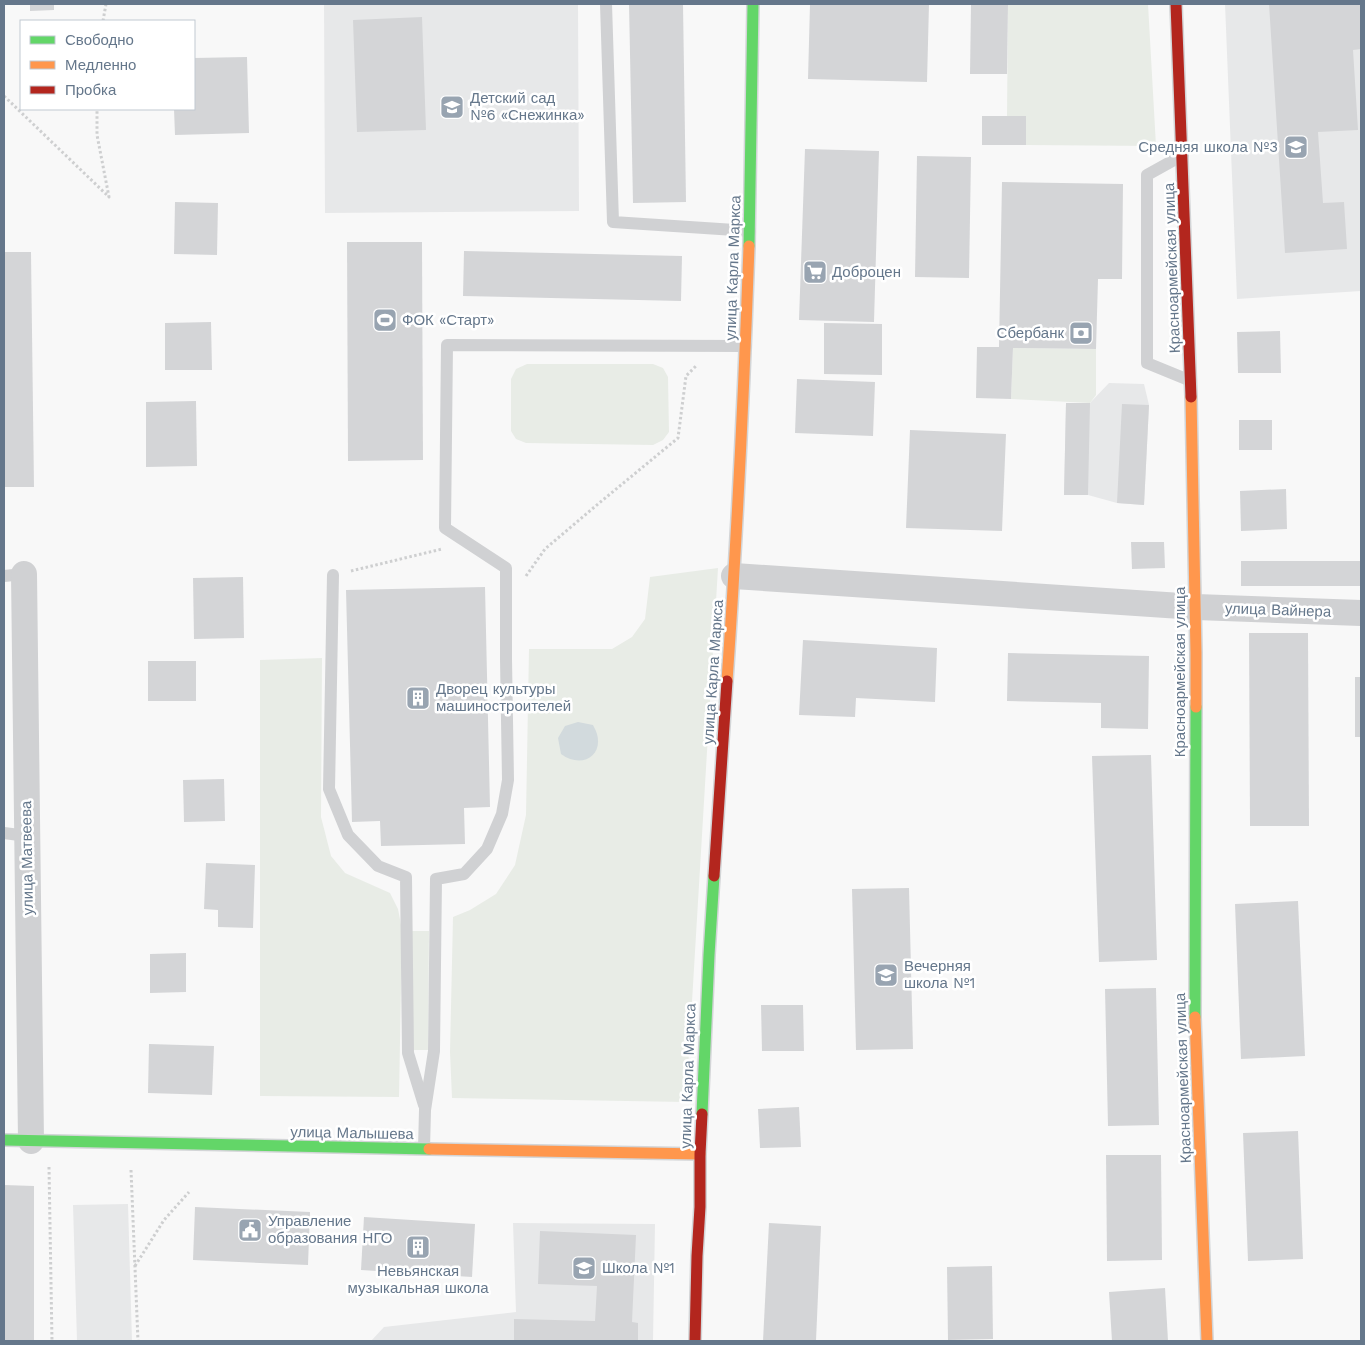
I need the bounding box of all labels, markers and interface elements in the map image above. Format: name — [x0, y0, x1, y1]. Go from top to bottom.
legend — [20, 20, 195, 110]
text: Свободно — [65, 31, 134, 49]
text: Медленно — [65, 56, 136, 74]
text: Пробка — [65, 81, 117, 99]
place label: Детский сад №6 «Снежинка» — [470, 89, 585, 124]
school or university icon: Детский сад №6 «Снежинка» — [439, 94, 465, 120]
school or university icon: Средняя школа №3 — [1283, 134, 1309, 160]
place label: Средняя школа №3 — [1138, 138, 1278, 156]
street label: Красноармейская улица — [1160, 182, 1184, 354]
street label: улица Карла Маркса — [721, 194, 745, 341]
supermarket icon: Доброцен — [802, 259, 828, 285]
place label: Доброцен — [832, 263, 901, 281]
sports icon: ФОК «Старт» — [372, 307, 398, 333]
place label: ФОК «Старт» — [402, 311, 494, 329]
bank icon: Сбербанк — [1068, 320, 1094, 346]
place label: Сбербанк — [997, 324, 1064, 342]
street label: Красноармейская улица — [1171, 586, 1189, 757]
street label: улица Карла Маркса — [699, 598, 727, 745]
street label: улица Вайнера — [1225, 599, 1332, 621]
place label: Дворец культуры машиностроителей — [436, 680, 571, 715]
building icon: Дворец культуры машиностроителей — [405, 685, 431, 711]
street label: улица Матвеева — [17, 800, 37, 915]
place label: Вечерняя школа №1 — [904, 957, 975, 992]
school or university icon: Вечерняя школа №1 — [873, 962, 899, 988]
street label: Красноармейская улица — [1171, 992, 1195, 1164]
street label: улица Карла Маркса — [676, 1002, 700, 1149]
street label: улица Малышева — [290, 1123, 415, 1143]
place label: Управление образования НГО — [268, 1212, 392, 1247]
public building icon: Управление образования НГО — [237, 1217, 263, 1243]
building icon: Невьянская музыкальная школа — [405, 1234, 431, 1260]
school or university icon: Школа №1 — [571, 1255, 597, 1281]
place label: Школа №1 — [602, 1259, 675, 1277]
place label: Невьянская музыкальная школа — [347, 1262, 489, 1297]

